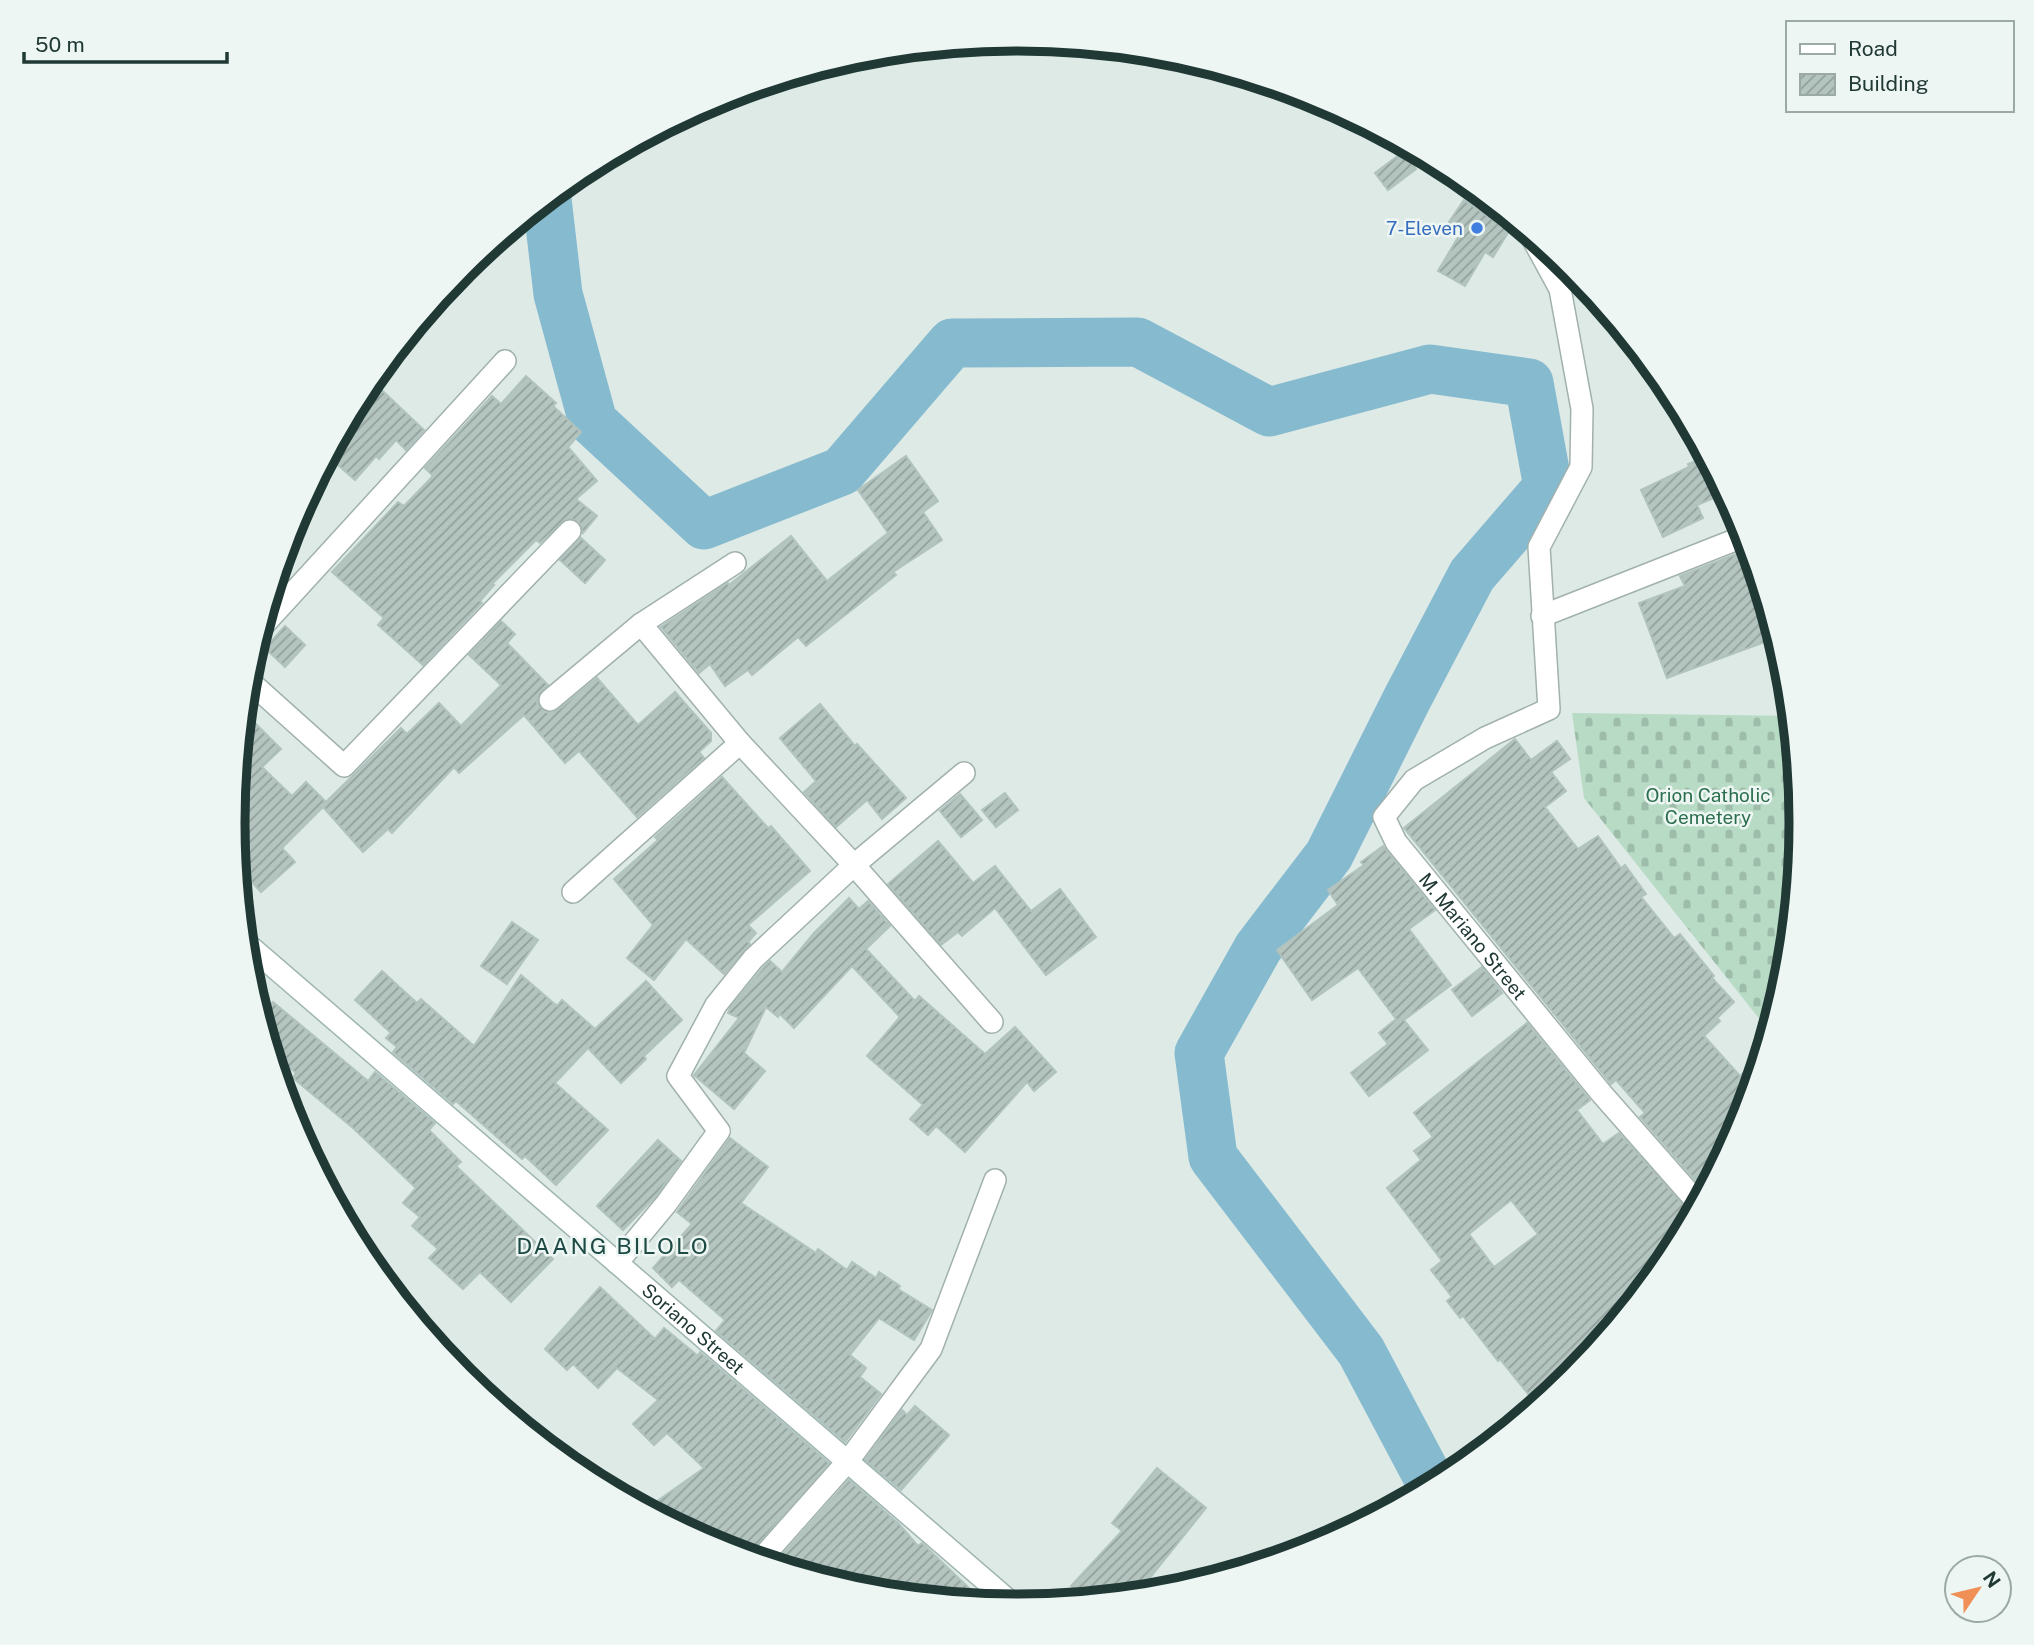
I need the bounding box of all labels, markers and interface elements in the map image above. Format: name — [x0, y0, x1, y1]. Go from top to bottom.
scale bar — [24, 21, 228, 65]
legend — [1786, 21, 2013, 112]
text: 50 m — [35, 32, 85, 57]
text: Road — [1848, 36, 1898, 61]
text: Building — [1848, 71, 1929, 96]
place label: 7-Eleven — [1386, 217, 1463, 239]
marker: 7-Eleven — [1469, 220, 1485, 236]
park label: Orion Catholic Cemetery — [1645, 784, 1771, 828]
street label: M. Mariano Street — [1415, 868, 1531, 1004]
district label: DAANG BILOLO — [516, 1232, 710, 1259]
street label: Soriano Street — [638, 1279, 749, 1379]
north arrow — [1943, 1554, 2013, 1624]
text: N — [1979, 1567, 2005, 1592]

